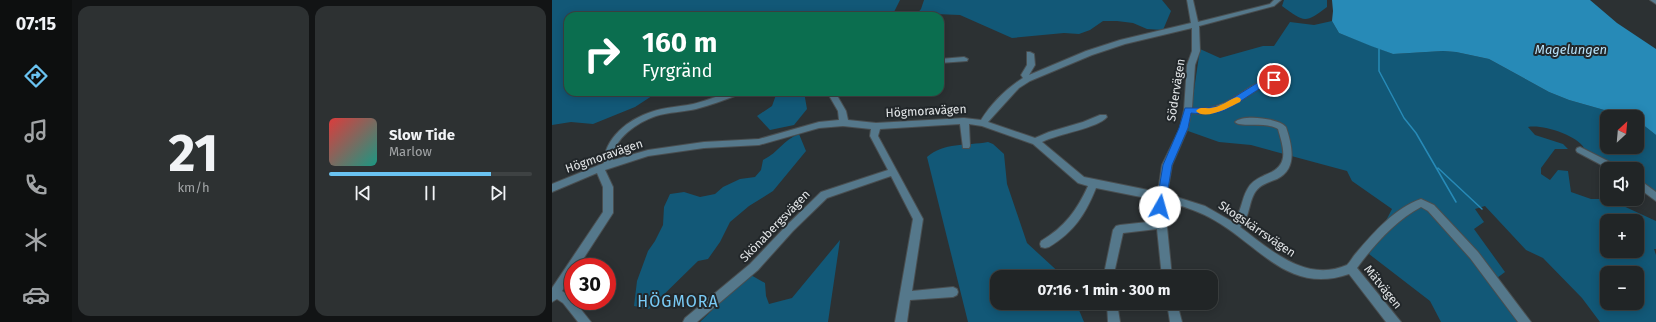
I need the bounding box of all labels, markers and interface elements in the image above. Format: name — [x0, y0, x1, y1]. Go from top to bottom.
text: 07:15 — [16, 13, 56, 35]
text: 160 m — [642, 26, 717, 59]
icon: right — [576, 28, 628, 80]
water label: Magelungen — [1535, 42, 1607, 57]
street label: Södervägen — [1164, 57, 1188, 123]
text: Fyrgränd — [642, 60, 713, 82]
icon: directions — [22, 62, 50, 90]
pin — [1257, 63, 1291, 97]
icon: arrive — [1263, 69, 1285, 91]
street label: Högmoravägen — [885, 102, 967, 120]
north arrow — [1600, 110, 1644, 154]
map controls — [1600, 110, 1644, 310]
icon: music — [22, 117, 50, 145]
text: 21 — [169, 122, 218, 185]
text: Slow Tide — [389, 126, 455, 144]
street label: Högmoravägen — [563, 136, 645, 176]
text: Marlow — [389, 144, 432, 159]
button: sound — [1600, 162, 1644, 206]
icon: phone — [22, 171, 50, 199]
text: km/h — [177, 180, 210, 195]
icon: previous — [352, 182, 374, 204]
icon: pause — [419, 182, 441, 204]
icon: next — [487, 182, 509, 204]
position arrow — [1139, 186, 1181, 228]
street label: Skönabergsvägen — [737, 187, 813, 265]
street label: Skogskärrsvägen — [1216, 198, 1298, 260]
button: + — [1600, 214, 1644, 258]
icon: climate — [22, 226, 50, 254]
speed limit sign: 30 — [564, 258, 616, 310]
street label: Mätvägen — [1361, 262, 1405, 312]
button: − — [1600, 266, 1644, 310]
icon: car — [22, 281, 50, 309]
text: 07:16 · 1 min · 300 m — [1037, 281, 1171, 299]
district label: HÖGMORA — [637, 292, 719, 311]

